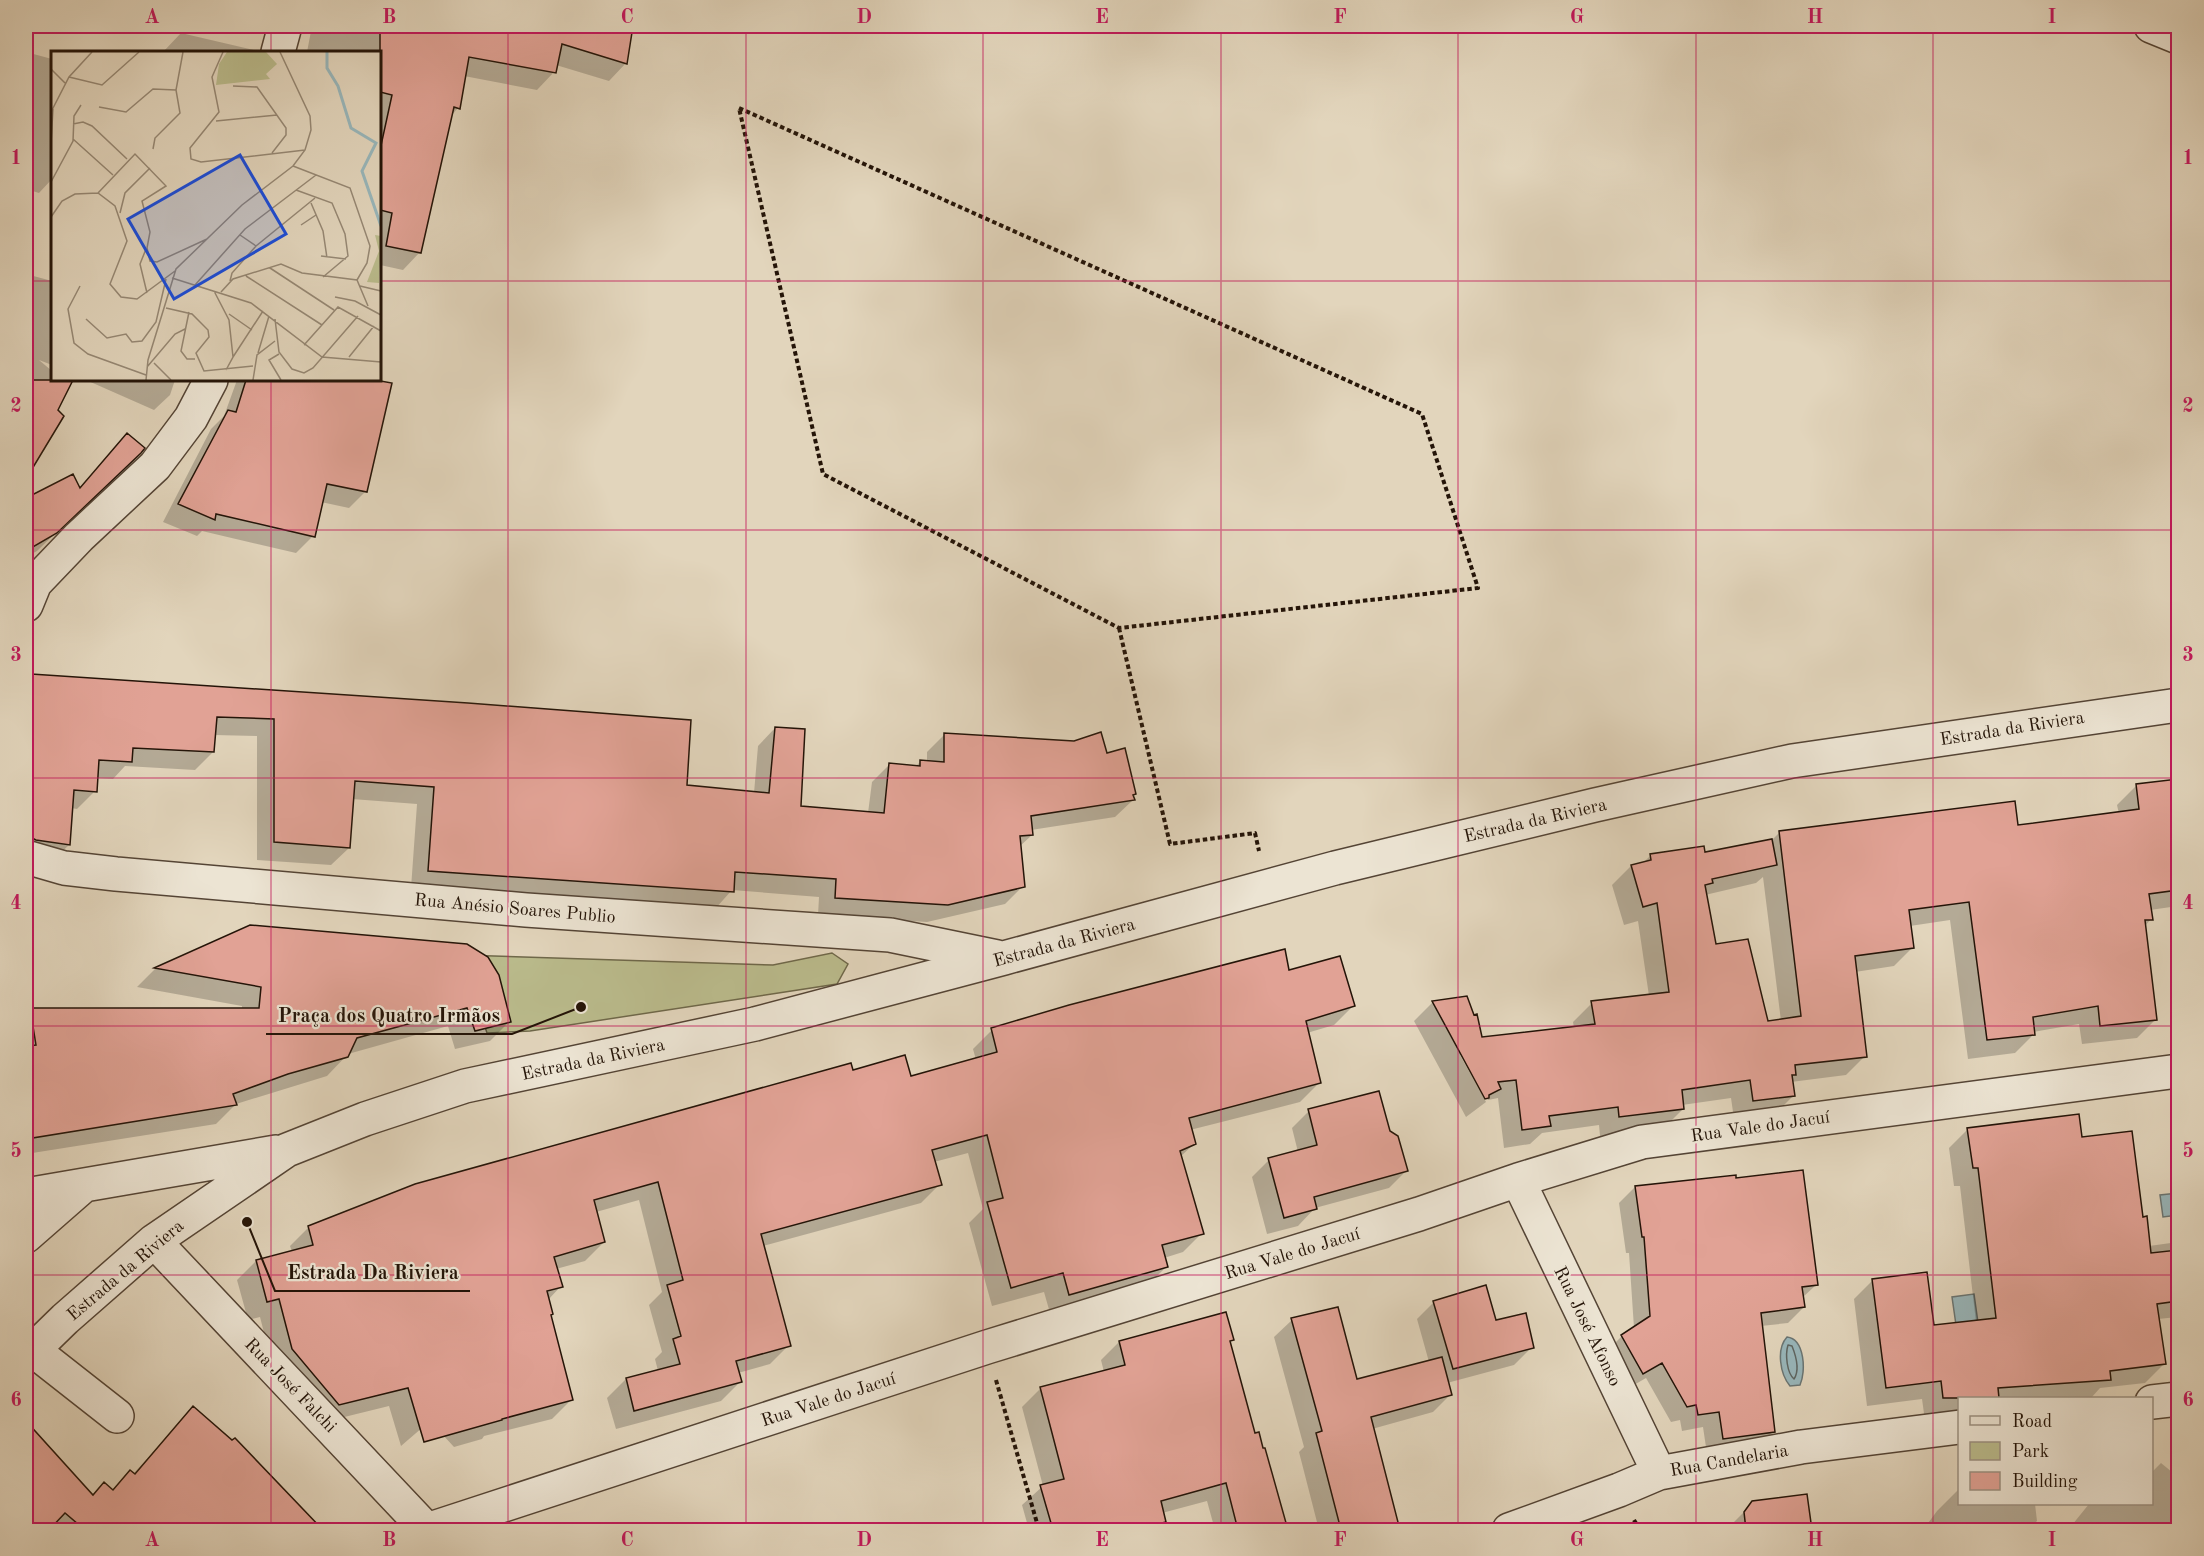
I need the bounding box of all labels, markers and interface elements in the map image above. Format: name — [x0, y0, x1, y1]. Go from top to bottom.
text: A — [144, 8, 160, 28]
text: B — [382, 8, 396, 28]
text: C — [620, 8, 634, 28]
text: D — [856, 8, 872, 28]
text: E — [1095, 8, 1109, 28]
text: F — [1333, 8, 1347, 28]
text: G — [1570, 8, 1584, 28]
text: H — [1807, 8, 1823, 28]
text: I — [2048, 8, 2056, 28]
inset map — [51, 51, 381, 381]
text: 1 — [10, 149, 22, 169]
text: 1 — [2182, 149, 2194, 169]
text: 2 — [10, 397, 22, 417]
text: 2 — [2182, 397, 2194, 417]
text: 3 — [10, 646, 22, 666]
text: 3 — [2182, 646, 2194, 666]
street label: Estrada da Riviera — [1939, 709, 2086, 749]
street label: Estrada da Riviera — [1462, 796, 1609, 846]
street label: Rua Anésio Soares Publio — [413, 891, 616, 927]
text: 4 — [10, 894, 22, 914]
text: 4 — [2182, 894, 2194, 914]
street label: Estrada da Riviera — [991, 915, 1137, 971]
callout: Praça dos Quatro Irmãos — [266, 996, 512, 1034]
text: Praça dos Quatro Irmãos — [278, 1007, 500, 1027]
street label: Estrada da Riviera — [520, 1036, 667, 1084]
street label: Rua Vale do Jacuí — [1689, 1108, 1831, 1146]
text: 5 — [10, 1141, 22, 1162]
text: 5 — [2182, 1141, 2194, 1162]
street label: Estrada da Riviera — [64, 1217, 187, 1325]
street label: Rua Vale do Jacuí — [1223, 1225, 1362, 1283]
callout: Estrada Da Riviera — [275, 1253, 470, 1291]
street label: Rua José Afonso — [1550, 1263, 1624, 1389]
text: Estrada Da Riviera — [287, 1264, 459, 1284]
street label: Rua José Falchi — [241, 1335, 340, 1436]
street label: Rua Vale do Jacuí — [759, 1370, 898, 1430]
text: 6 — [10, 1391, 22, 1411]
text: 6 — [2182, 1391, 2194, 1411]
legend — [1958, 1397, 2153, 1505]
text: Road — [2012, 1413, 2052, 1431]
street label: Rua Candelaria — [1669, 1442, 1790, 1480]
text: Park — [2012, 1443, 2049, 1461]
text: Building — [2012, 1473, 2078, 1491]
text: A — [144, 1531, 160, 1551]
text: B — [382, 1531, 396, 1551]
text: C — [620, 1531, 634, 1551]
text: D — [856, 1531, 872, 1551]
text: E — [1095, 1531, 1109, 1551]
text: F — [1333, 1531, 1347, 1551]
text: G — [1570, 1531, 1584, 1551]
text: H — [1807, 1531, 1823, 1551]
text: I — [2048, 1531, 2056, 1551]

